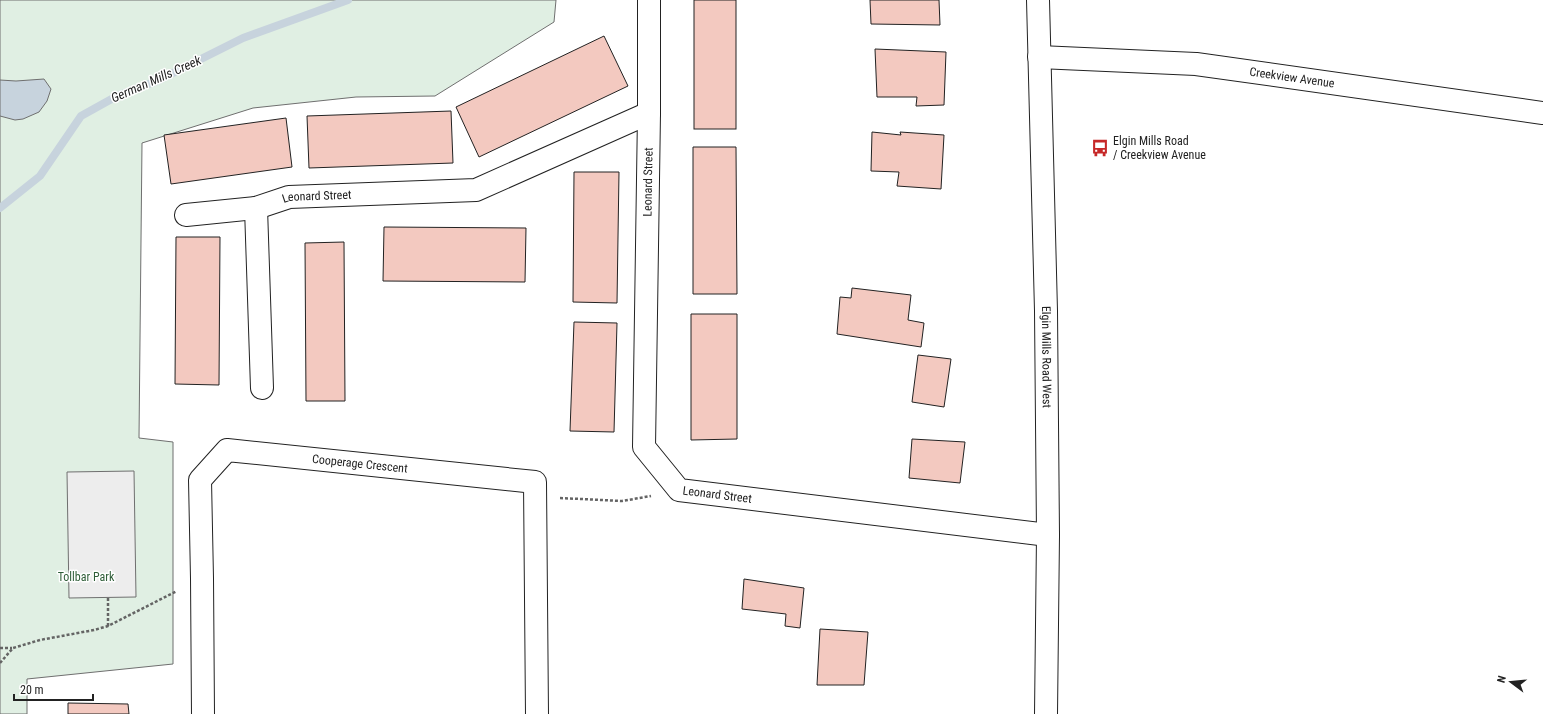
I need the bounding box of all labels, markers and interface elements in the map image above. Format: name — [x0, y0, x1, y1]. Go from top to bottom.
water label: German Mills Creek — [109, 52, 204, 106]
street label: Creekview Avenue — [1248, 65, 1336, 91]
place label: Elgin Mills Road / Creekview Avenue — [1113, 134, 1206, 162]
bus stop icon: Elgin Mills Road / Creekview Avenue — [1090, 138, 1110, 158]
street label: Leonard Street — [640, 147, 656, 217]
street label: Leonard Street — [280, 188, 352, 206]
street label: Elgin Mills Road West — [1039, 306, 1054, 408]
street label: Cooperage Crescent — [311, 452, 409, 476]
street label: Leonard Street — [682, 484, 753, 506]
park label: Tollbar Park — [58, 570, 115, 584]
north arrow — [1491, 662, 1531, 702]
text: N — [1495, 674, 1509, 684]
scale bar — [14, 676, 93, 702]
text: 20 m — [20, 683, 44, 697]

